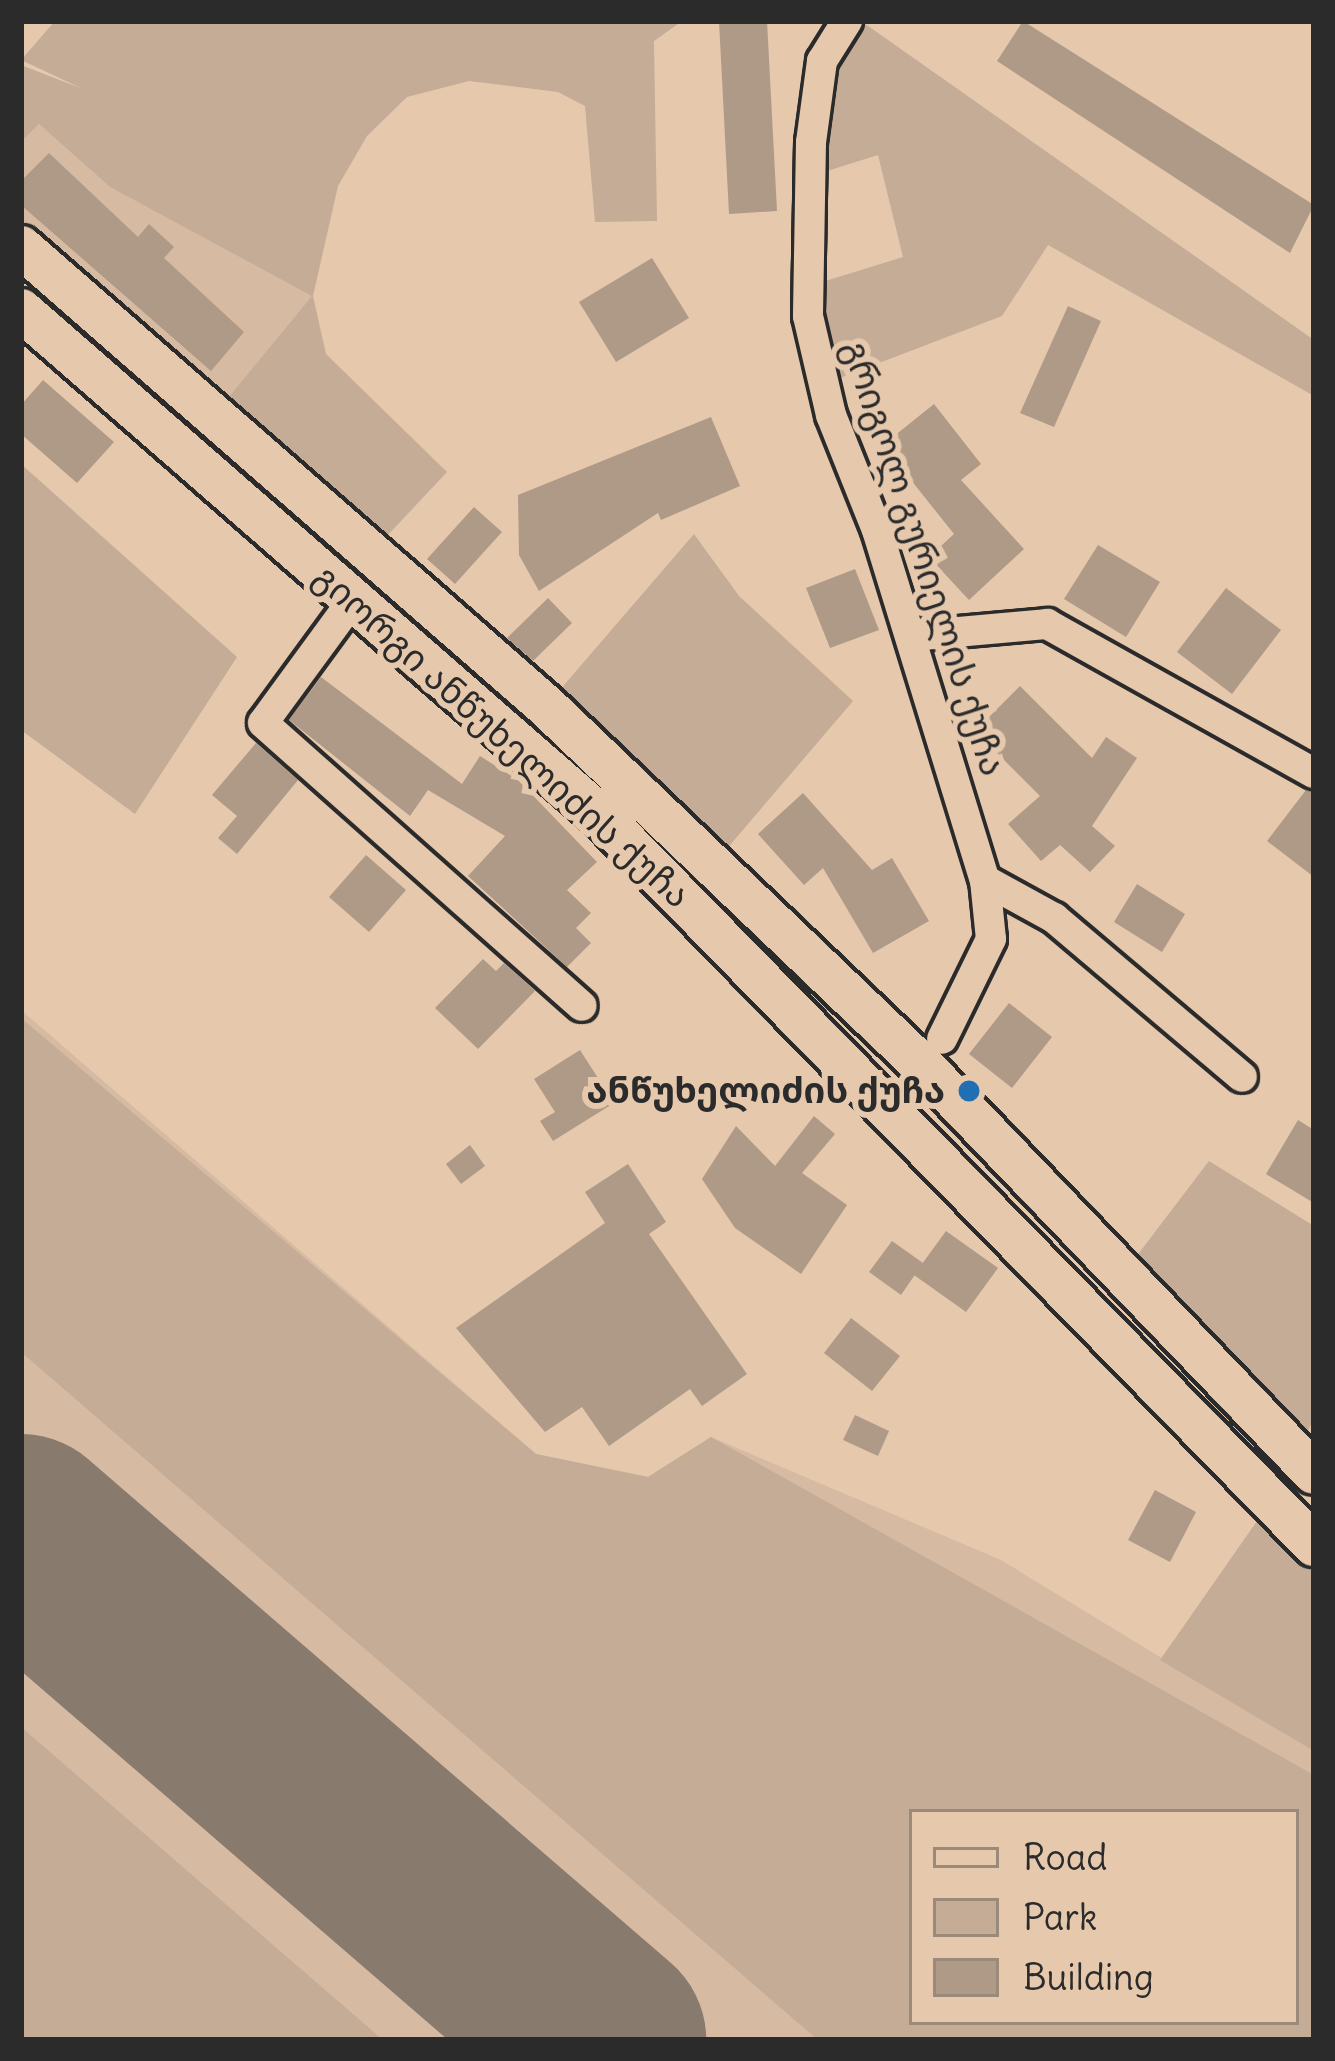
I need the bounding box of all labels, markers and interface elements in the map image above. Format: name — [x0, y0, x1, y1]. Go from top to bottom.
street label: გრიგოლ გურიელის ქუჩა — [833, 335, 1015, 781]
street label: გიორგი ანწუხელიძის ქუჩა — [305, 555, 699, 917]
place label: ანწუხელიძის ქუჩა — [586, 1069, 945, 1113]
marker: ანწუხელიძის ქუჩა — [956, 1078, 982, 1104]
legend — [909, 1809, 1299, 2025]
text: Road — [1023, 1835, 1107, 1880]
text: Park — [1023, 1895, 1097, 1940]
text: Building — [1023, 1955, 1154, 2000]

